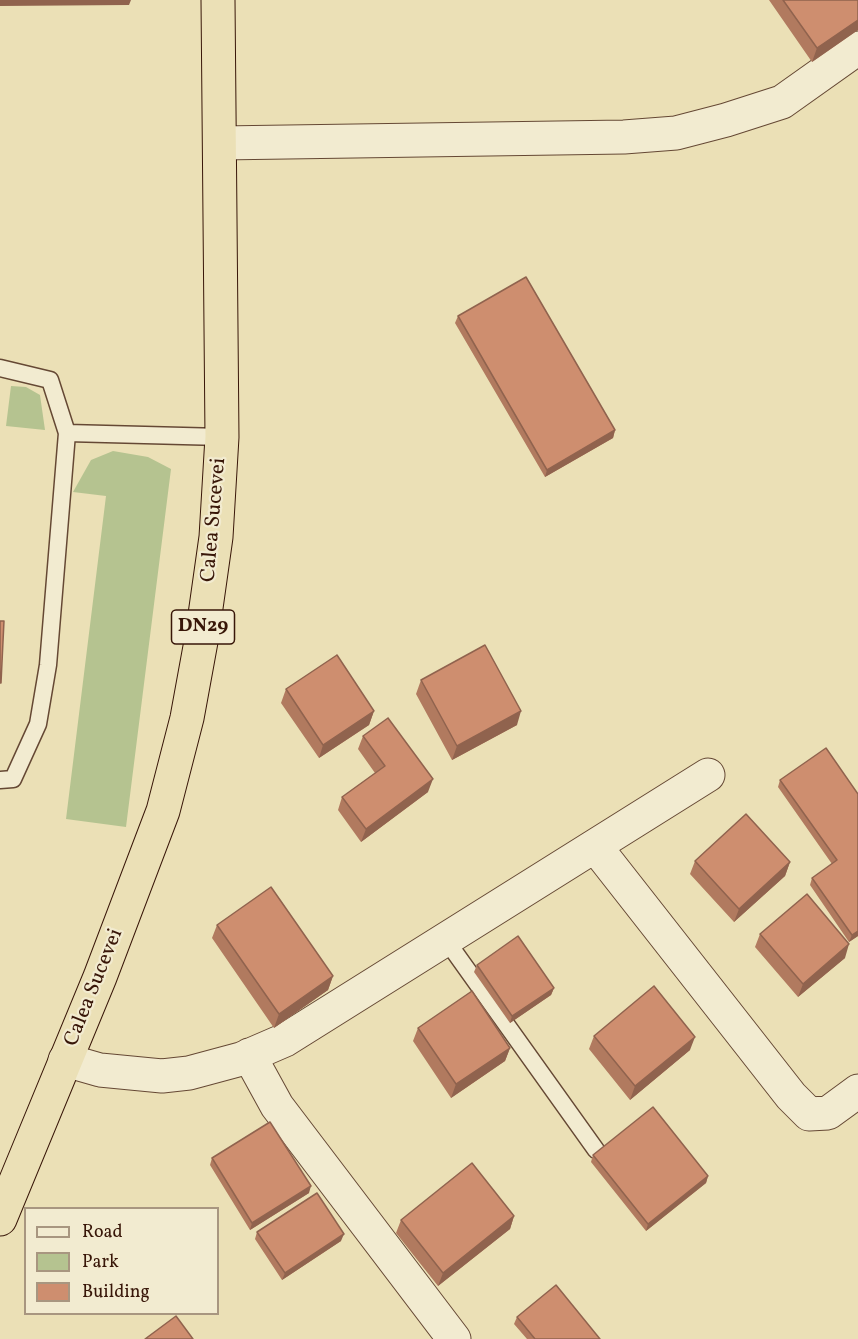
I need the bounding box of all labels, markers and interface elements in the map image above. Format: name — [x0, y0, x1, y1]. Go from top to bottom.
street label: Calea Sucevei — [197, 457, 233, 583]
road number: DN29 — [172, 610, 234, 644]
street label: Calea Sucevei — [60, 925, 130, 1051]
legend — [24, 1207, 219, 1315]
text: Road — [82, 1220, 123, 1245]
text: Park — [82, 1250, 119, 1275]
text: Building — [82, 1280, 150, 1305]

